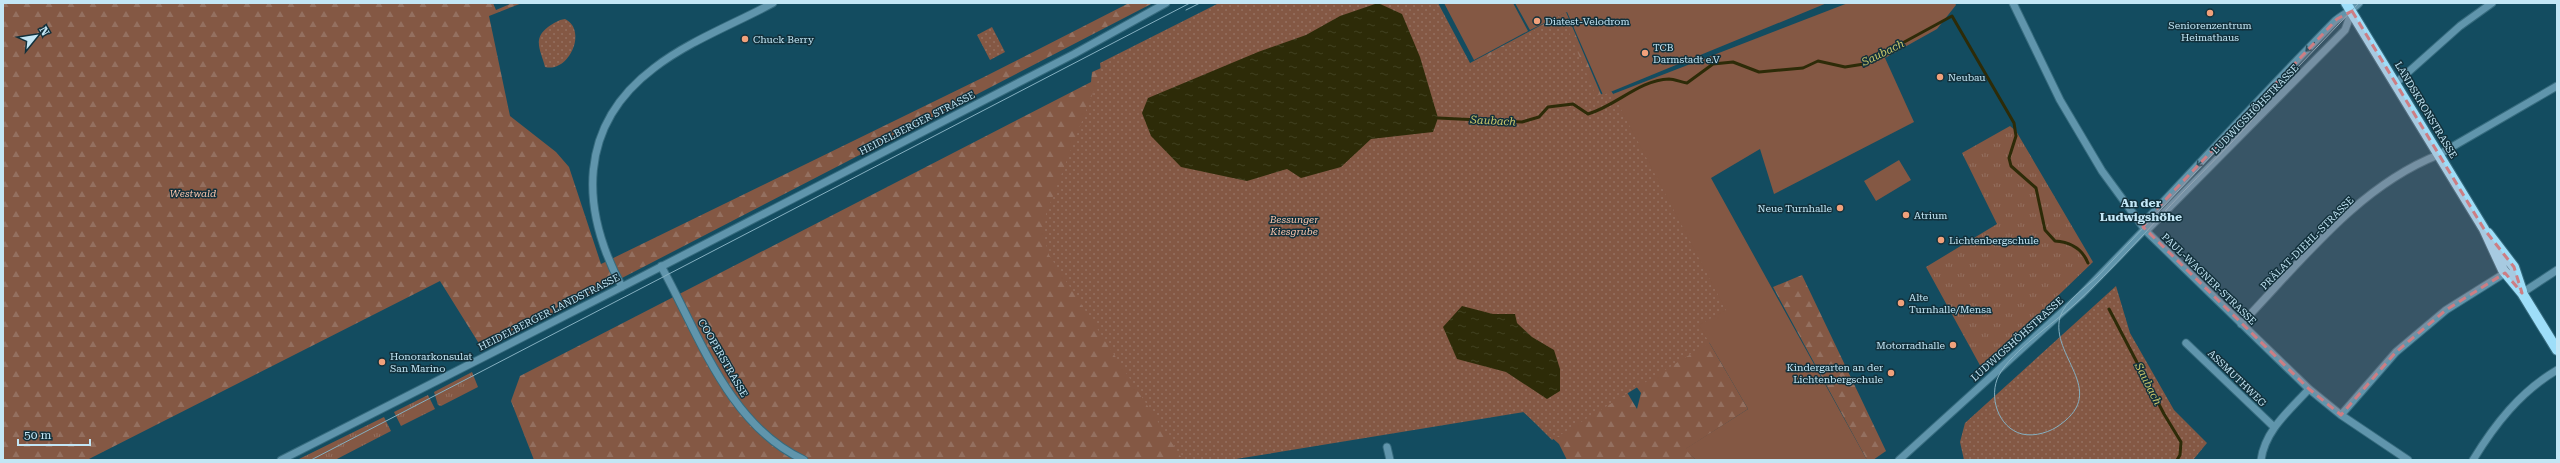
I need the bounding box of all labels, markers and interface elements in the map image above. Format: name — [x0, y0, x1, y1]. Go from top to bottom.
marker: Seniorenzentrum Heimathaus — [2205, 8, 2215, 18]
north arrow — [16, 16, 56, 56]
marker: Diatest-Velodrom — [1532, 16, 1542, 26]
place label: Diatest-Velodrom — [1545, 16, 1630, 27]
place label: Seniorenzentrum Heimathaus — [2168, 20, 2252, 43]
text: N — [36, 24, 52, 39]
marker: Chuck Berry — [740, 34, 750, 44]
place label: Chuck Berry — [753, 34, 814, 45]
water label: Saubach — [1859, 37, 1907, 69]
place label: TCB Darmstadt e.V — [1653, 42, 1720, 65]
one-way arrow — [2305, 42, 2315, 52]
marker: TCB Darmstadt e.V — [1640, 48, 1650, 58]
street label: LANDSKRONSTRASSE — [2393, 60, 2459, 160]
street label: LUDWIGSHÖHSTRASSE — [2209, 62, 2301, 156]
marker: Neubau — [1935, 72, 1945, 82]
place label: Neubau — [1948, 72, 1986, 83]
street label: HEIDELBERGER STRASSE — [857, 89, 977, 157]
water label: Saubach — [1469, 113, 1516, 129]
one-way arrow — [2196, 157, 2206, 167]
park label: Westwald — [170, 188, 216, 199]
street label: PRÄLAT-DIEHL-STRASSE — [2258, 194, 2356, 292]
district label: An der Ludwigshöhe — [2100, 196, 2182, 224]
place label: Neue Turnhalle — [1758, 203, 1832, 214]
marker: Neue Turnhalle — [1835, 203, 1845, 213]
marker: Atrium — [1901, 210, 1911, 220]
place label: Atrium — [1914, 210, 1947, 221]
park label: Bessunger Kiesgrube — [1269, 214, 1319, 237]
street label: PAUL-WAGNER-STRASSE — [2160, 231, 2258, 327]
marker: Lichtenbergschule — [1936, 235, 1946, 245]
place label: Lichtenbergschule — [1949, 235, 2039, 246]
street label: HEIDELBERGER LANDSTRASSE — [477, 271, 621, 353]
place label: Alte Turnhalle/Mensa — [1909, 292, 1992, 315]
street label: LUDWIGSHÖHSTRASSE — [1969, 295, 2065, 383]
marker: Alte Turnhalle/Mensa — [1896, 298, 1906, 308]
street label: COOPERSTRASSE — [696, 317, 750, 399]
place label: Motorradhalle — [1876, 340, 1945, 351]
marker: Motorradhalle — [1948, 340, 1958, 350]
street label: ASSMUTHWEG — [2206, 348, 2268, 409]
place label: Honorarkonsulat San Marino — [390, 351, 472, 374]
marker: Honorarkonsulat San Marino — [377, 357, 387, 367]
water label: Saubach — [2131, 360, 2164, 408]
place label: Kindergarten an der Lichtenbergschule — [1787, 362, 1884, 385]
marker: Kindergarten an der Lichtenbergschule — [1886, 368, 1896, 378]
scale bar — [18, 421, 90, 447]
text: 50 m — [24, 428, 51, 442]

